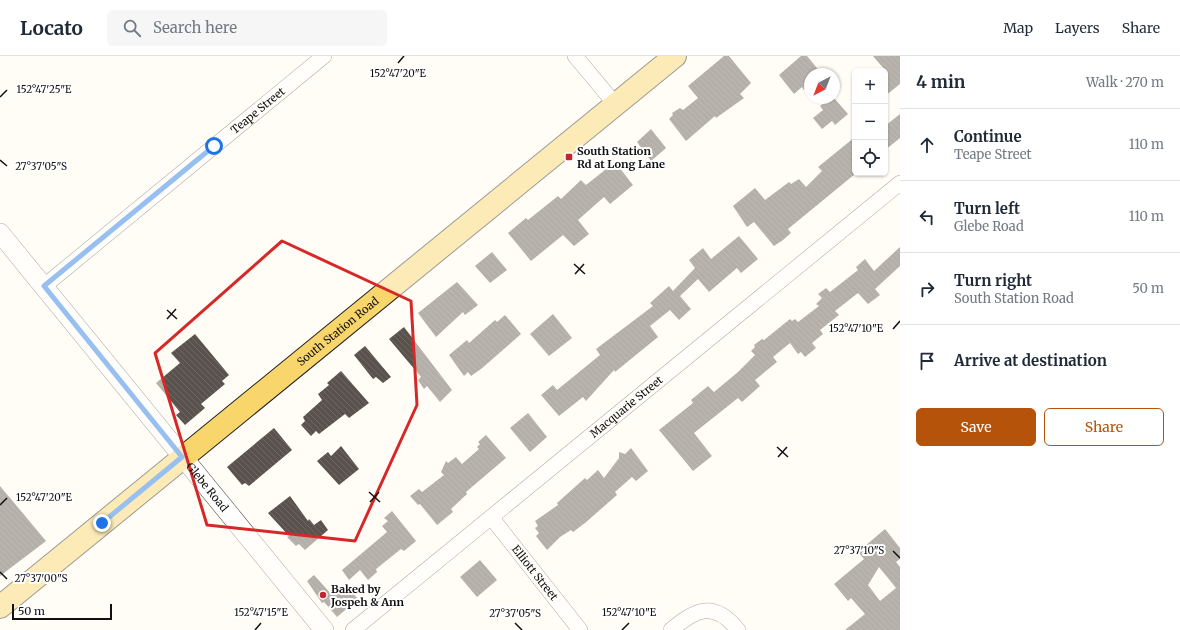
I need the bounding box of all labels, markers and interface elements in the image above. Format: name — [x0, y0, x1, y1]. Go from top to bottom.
search box — [107, 10, 387, 46]
text: Locato — [20, 16, 83, 40]
icon: search — [121, 17, 143, 39]
text: Search here — [153, 18, 237, 37]
text: Map — [1003, 19, 1033, 37]
text: Layers — [1055, 19, 1100, 37]
text: Share — [1122, 19, 1160, 37]
text: 152°47'20"E — [370, 67, 427, 80]
north arrow — [804, 68, 840, 104]
map controls — [852, 68, 888, 176]
button: + — [852, 68, 888, 104]
text: 4 min — [916, 71, 965, 93]
text: Walk · 270 m — [1086, 74, 1164, 91]
text: 152°47'25"E — [17, 83, 72, 96]
street label: Teape Street — [228, 84, 288, 137]
button: − — [852, 104, 888, 140]
text: Continue — [954, 127, 1022, 146]
icon: ahead — [916, 134, 938, 156]
text: 110 m — [1129, 136, 1164, 153]
route start — [205, 137, 223, 155]
button: locate — [852, 140, 888, 176]
place label: South Station Rd at Long Lane — [577, 144, 665, 171]
text: Teape Street — [954, 146, 1032, 163]
marker: South Station Rd at Long Lane — [564, 152, 574, 162]
text: 27°37'05"S — [15, 160, 67, 173]
text: Turn left — [954, 199, 1020, 218]
icon: left — [916, 206, 938, 228]
text: 110 m — [1129, 208, 1164, 225]
text: Glebe Road — [954, 218, 1024, 235]
text: Turn right — [954, 271, 1032, 290]
icon: right — [916, 278, 938, 300]
text: 50 m — [1132, 280, 1164, 297]
text: South Station Road — [954, 290, 1074, 307]
street label: South Station Road — [294, 294, 382, 369]
text: 152°47'10"E — [829, 322, 884, 335]
icon: arrive — [916, 350, 938, 372]
text: Arrive at destination — [954, 351, 1107, 370]
street label: Macquarie Street — [587, 372, 666, 441]
button: Save — [916, 408, 1036, 446]
button: Share — [1044, 408, 1164, 446]
street label: Glebe Road — [183, 460, 232, 515]
text: 152°47'20"E — [16, 491, 73, 504]
route end — [93, 514, 111, 532]
street label: Elliott Street — [509, 542, 561, 604]
text: 27°37'10"S — [834, 544, 884, 557]
text: 27°37'00"S — [15, 572, 67, 585]
place label: Baked by Jospeh & Ann — [330, 582, 404, 609]
marker: Baked by Jospeh & Ann — [318, 590, 328, 600]
scale bar — [12, 602, 112, 621]
text: 50 m — [18, 604, 45, 618]
text: 152°47'15"E — [234, 606, 288, 619]
text: 152°47'10"E — [602, 606, 657, 619]
text: 27°37'05"S — [489, 607, 541, 620]

